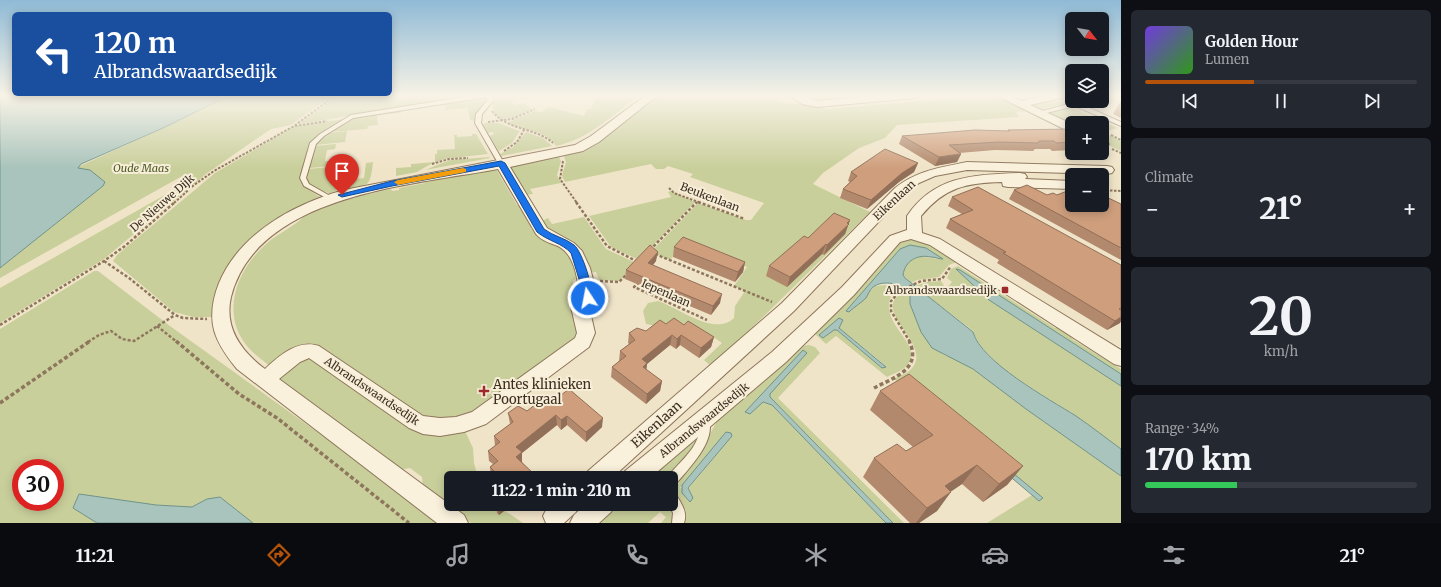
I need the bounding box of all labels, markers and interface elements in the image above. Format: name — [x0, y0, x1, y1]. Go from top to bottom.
north arrow — [1065, 12, 1109, 56]
map controls — [1065, 12, 1109, 212]
text: 120 m — [94, 25, 176, 61]
icon: left — [28, 28, 80, 80]
text: Golden Hour — [1205, 32, 1299, 51]
text: Lumen — [1205, 51, 1249, 68]
text: Albrandswaardsedijk — [94, 60, 277, 83]
button: layers — [1065, 64, 1109, 108]
icon: previous — [1179, 90, 1201, 112]
icon: pause — [1270, 90, 1292, 112]
icon: next — [1361, 90, 1383, 112]
button: + — [1065, 116, 1109, 160]
pin — [325, 154, 359, 195]
icon: arrive — [331, 160, 353, 182]
park label: Oude Maas — [113, 161, 169, 175]
button: − — [1065, 168, 1109, 212]
text: Climate — [1145, 169, 1193, 186]
street label: De Nieuwe Dijk — [127, 171, 197, 235]
street label: Eikenlaan — [870, 176, 919, 223]
street label: Beukenlaan — [678, 179, 742, 215]
text: 21° — [1259, 189, 1303, 227]
text: − — [1145, 195, 1160, 223]
text: + — [1402, 195, 1417, 223]
street label: Iepenlaan — [639, 276, 693, 310]
position arrow — [567, 277, 609, 319]
place label: Albrandswaardsedijk — [884, 283, 997, 297]
text: 20 — [1249, 284, 1313, 349]
marker: Albrandswaardsedijk — [1000, 285, 1010, 295]
text: km/h — [1264, 343, 1298, 360]
street label: Albrandswaardsedijk — [321, 353, 422, 428]
place label: Antes klinieken Poortugaal — [492, 376, 592, 408]
street label: Albrandswaardsedijk — [655, 379, 752, 461]
marker: Antes klinieken Poortugaal — [478, 385, 490, 397]
street label: Eikenlaan — [627, 397, 685, 452]
text: Range · 34% — [1145, 420, 1219, 437]
text: 170 km — [1145, 440, 1252, 478]
speed limit sign: 30 — [12, 459, 64, 511]
text: 11:22 · 1 min · 210 m — [491, 481, 631, 500]
icon: directions — [265, 541, 293, 569]
icon: music — [444, 541, 472, 569]
icon: phone — [623, 541, 651, 569]
icon: climate — [802, 541, 830, 569]
icon: car — [981, 541, 1009, 569]
icon: filters — [1160, 541, 1188, 569]
text: 11:21 — [76, 544, 114, 567]
text: 21° — [1339, 544, 1365, 567]

